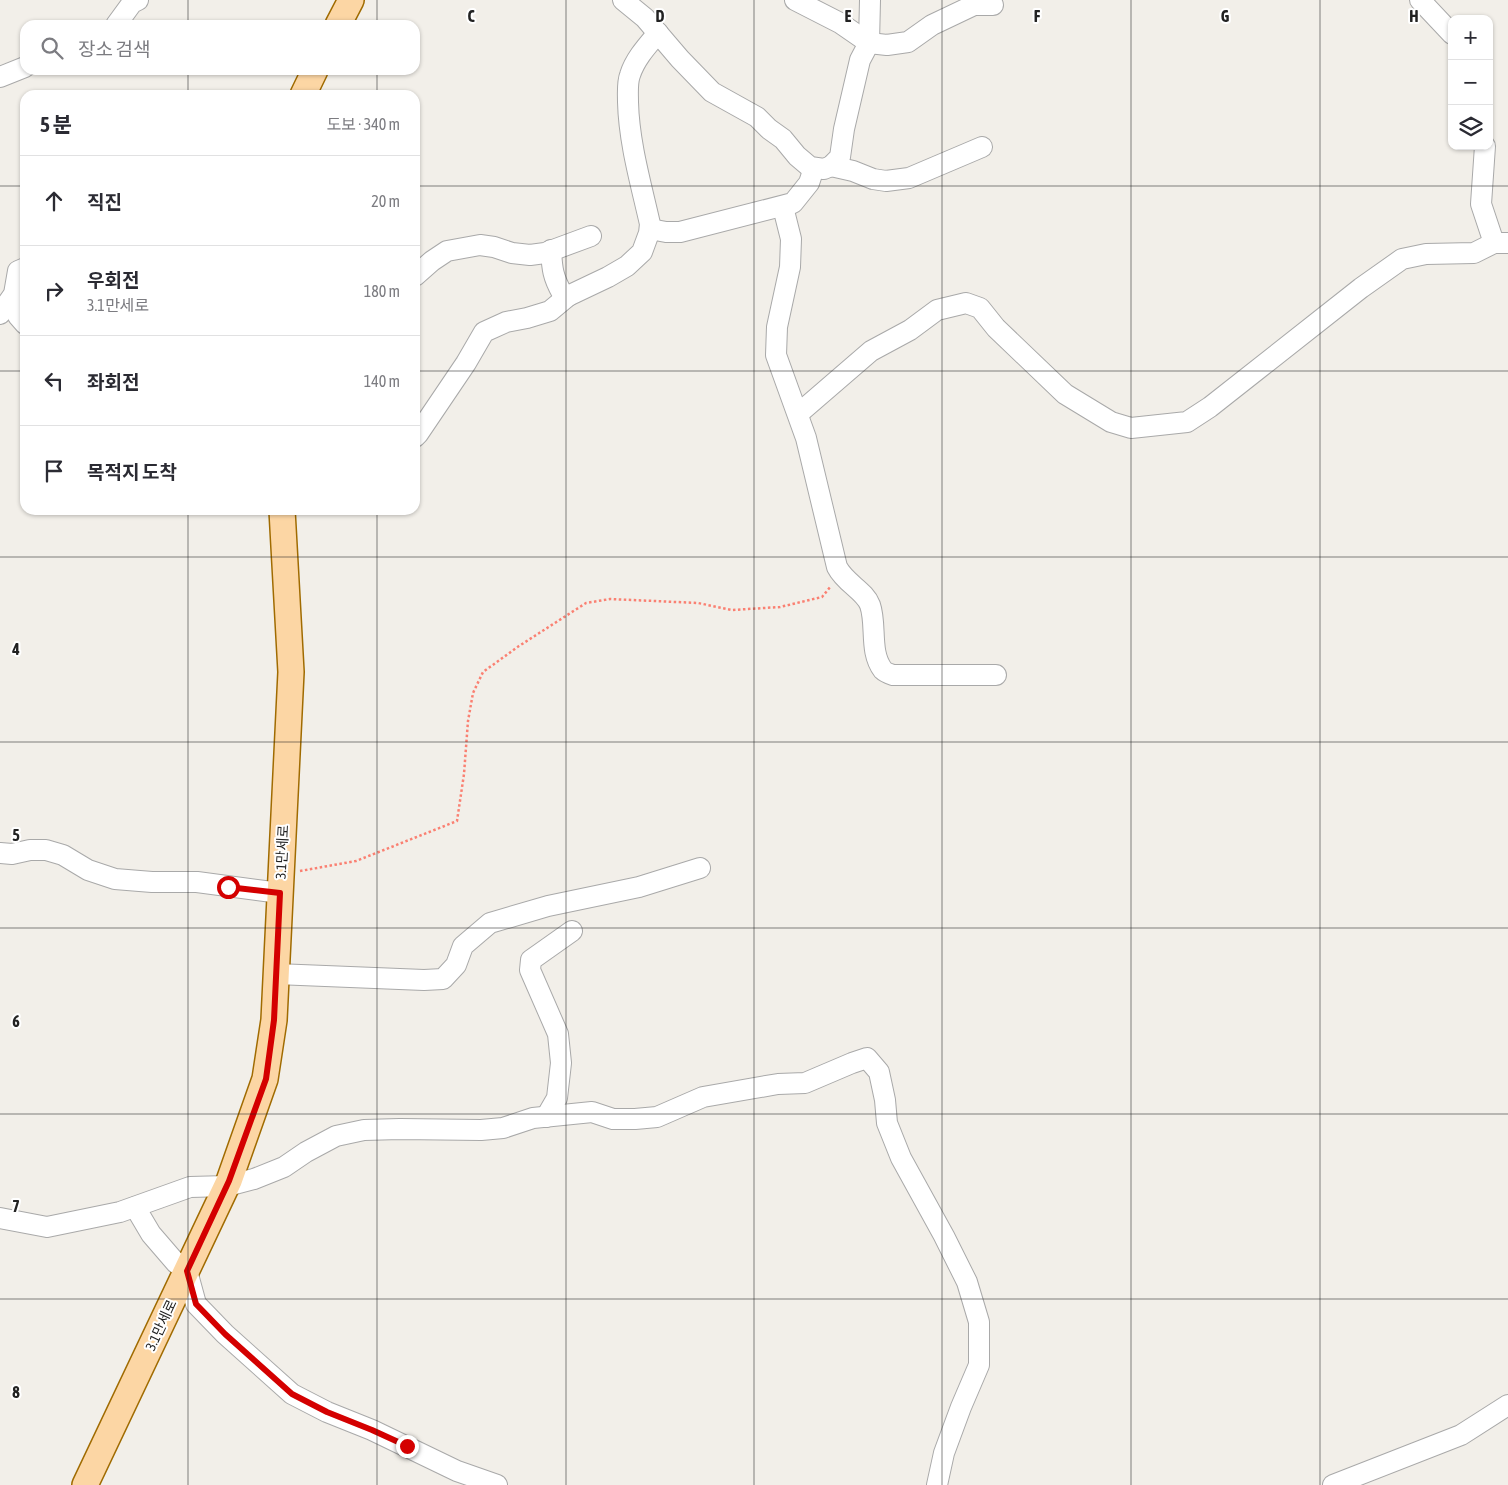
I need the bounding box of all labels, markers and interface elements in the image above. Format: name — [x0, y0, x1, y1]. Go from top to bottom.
text: C — [467, 7, 475, 25]
text: D — [656, 7, 665, 25]
text: E — [845, 7, 852, 25]
text: F — [1034, 7, 1041, 25]
text: G — [1221, 7, 1230, 25]
text: H — [1409, 7, 1419, 25]
map controls — [1448, 15, 1493, 150]
button: + — [1448, 15, 1493, 60]
search box — [20, 20, 420, 75]
icon: search — [38, 34, 66, 62]
text: 장소 검색 — [78, 38, 151, 60]
button: − — [1448, 60, 1493, 105]
button: layers — [1448, 105, 1493, 150]
text: 5 분 — [40, 112, 72, 136]
text: 도보 · 340 m — [326, 115, 400, 133]
icon: ahead — [40, 187, 68, 215]
text: 직진 — [87, 191, 122, 213]
text: 20 m — [371, 192, 400, 210]
text: 우회전 — [87, 269, 139, 291]
icon: right — [40, 277, 68, 305]
text: 180 m — [364, 282, 400, 300]
text: 3.1만세로 — [87, 296, 149, 314]
icon: left — [40, 367, 68, 395]
text: 좌회전 — [87, 371, 139, 393]
text: 140 m — [364, 372, 400, 390]
icon: arrive — [40, 457, 68, 485]
text: 목적지 도착 — [87, 461, 177, 483]
text: 4 — [11, 640, 20, 658]
street label: 3.1만세로 — [273, 824, 291, 880]
text: 5 — [12, 826, 20, 844]
route start — [217, 876, 240, 899]
text: 6 — [12, 1012, 20, 1030]
text: 7 — [12, 1197, 20, 1215]
street label: 3.1만세로 — [142, 1297, 180, 1353]
text: 8 — [12, 1383, 20, 1401]
route end — [396, 1435, 419, 1458]

